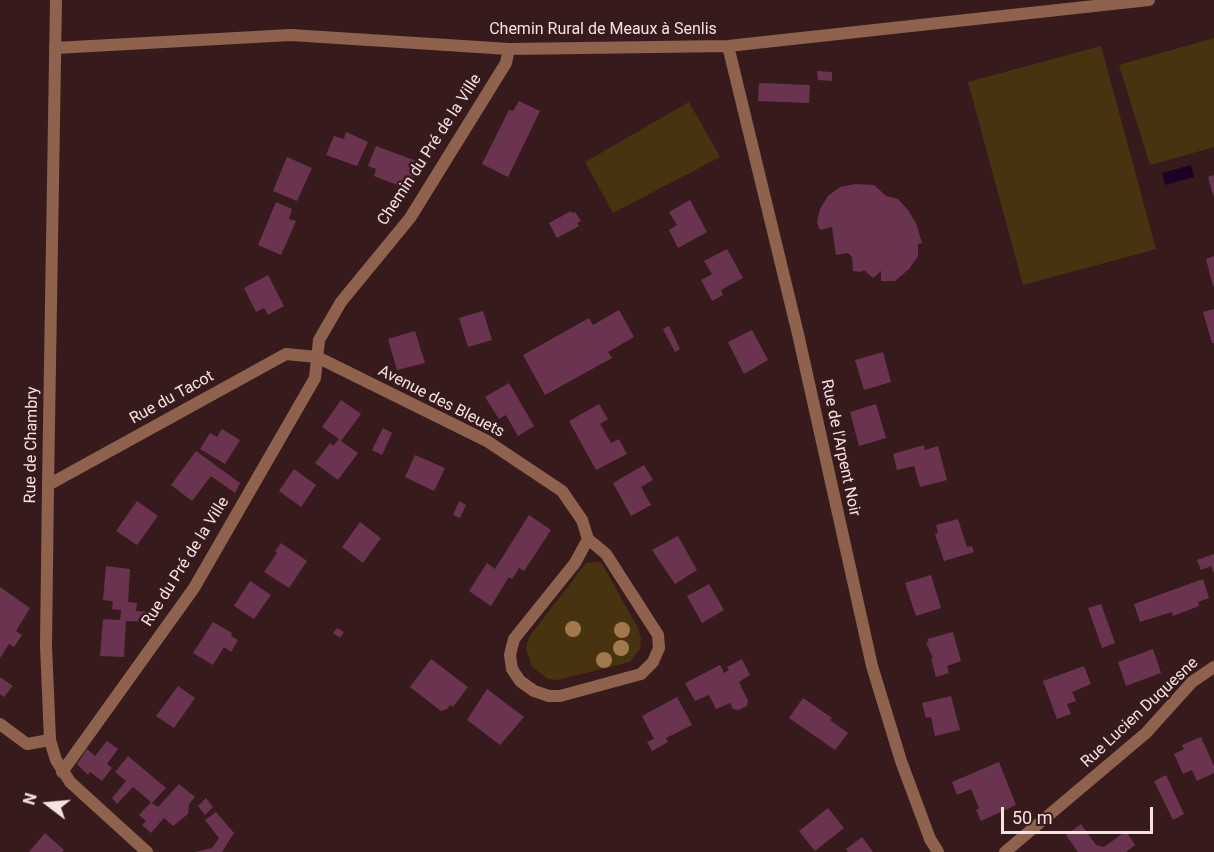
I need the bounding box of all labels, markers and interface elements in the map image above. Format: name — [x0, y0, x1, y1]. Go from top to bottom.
street label: Chemin Rural de Meaux à Senlis — [489, 20, 717, 40]
street label: Chemin du Pré de la Ville — [374, 71, 486, 229]
street label: Avenue des Bleuets — [375, 362, 507, 442]
street label: Rue du Tacot — [127, 367, 217, 429]
street label: Rue de l'Arpent Noir — [816, 378, 864, 518]
street label: Rue de Chambry — [21, 386, 43, 504]
street label: Rue du Pré de la Ville — [138, 494, 234, 630]
street label: Rue Lucien Duquesne — [1077, 654, 1203, 772]
north arrow — [18, 774, 78, 834]
text: N — [20, 791, 41, 807]
scale bar — [1004, 795, 1156, 833]
text: 50 m — [1012, 807, 1052, 828]

